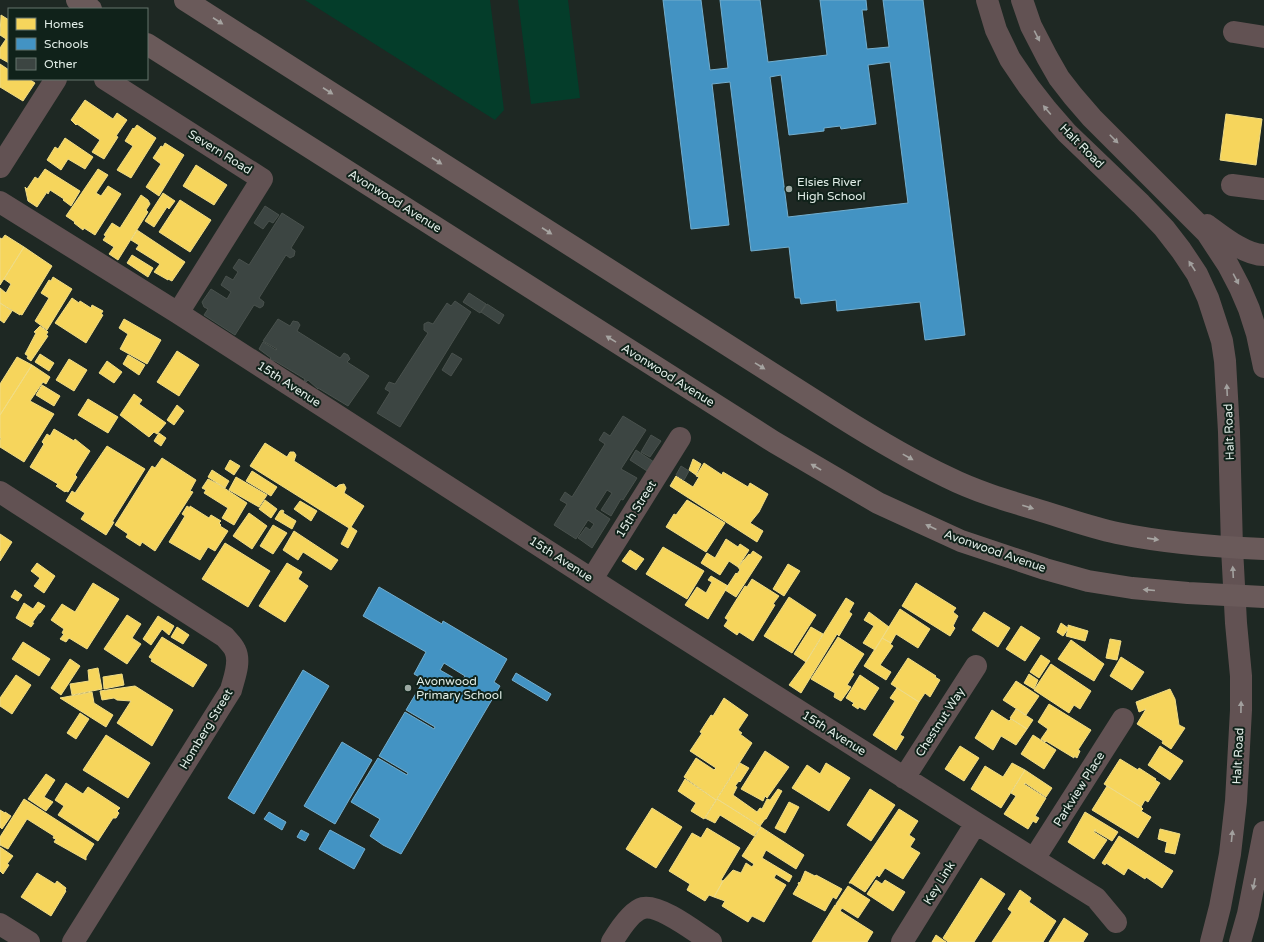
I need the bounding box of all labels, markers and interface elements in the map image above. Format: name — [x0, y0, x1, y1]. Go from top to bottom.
legend — [8, 8, 148, 80]
text: Homes — [44, 17, 84, 31]
one-way arrow — [213, 17, 223, 25]
one-way arrow — [1033, 30, 1040, 42]
text: Schools — [44, 37, 89, 51]
text: Other — [44, 57, 77, 71]
one-way arrow — [323, 87, 333, 95]
one-way arrow — [1042, 104, 1051, 115]
street label: Halt Road — [1057, 121, 1107, 171]
street label: Severn Road — [186, 127, 254, 177]
one-way arrow — [1109, 135, 1119, 144]
one-way arrow — [432, 157, 443, 165]
street label: Avonwood Avenue — [346, 167, 444, 235]
place label: Elsies River High School — [797, 175, 866, 203]
marker: Elsies River High School — [784, 184, 794, 194]
one-way arrow — [541, 227, 553, 234]
one-way arrow — [1188, 261, 1196, 271]
one-way arrow — [1232, 273, 1239, 285]
one-way arrow — [605, 335, 617, 342]
street label: Avonwood Avenue — [619, 341, 717, 409]
street label: 15th Avenue — [255, 358, 324, 410]
one-way arrow — [755, 362, 765, 370]
one-way arrow — [1224, 383, 1230, 396]
street label: Halt Road — [1221, 403, 1237, 461]
one-way arrow — [902, 454, 914, 460]
one-way arrow — [810, 463, 822, 470]
street label: 15th Street — [613, 478, 659, 540]
one-way arrow — [1022, 504, 1034, 510]
one-way arrow — [926, 524, 937, 530]
street label: Avonwood Avenue — [942, 527, 1048, 575]
street label: 15th Avenue — [527, 533, 596, 585]
one-way arrow — [1147, 536, 1159, 542]
one-way arrow — [1230, 565, 1236, 578]
one-way arrow — [1143, 586, 1155, 593]
place label: Avonwood Primary School — [416, 674, 502, 702]
marker: Avonwood Primary School — [403, 683, 413, 693]
street label: Chestnut Way — [912, 684, 968, 759]
street label: Homberg Street — [177, 686, 236, 772]
one-way arrow — [1238, 700, 1244, 713]
street label: 15th Avenue — [799, 708, 869, 758]
street label: Halt Road — [1230, 727, 1246, 785]
street label: Parkview Place — [1050, 749, 1108, 829]
one-way arrow — [1229, 830, 1235, 842]
street label: Key Link — [920, 859, 958, 907]
one-way arrow — [1250, 878, 1256, 890]

